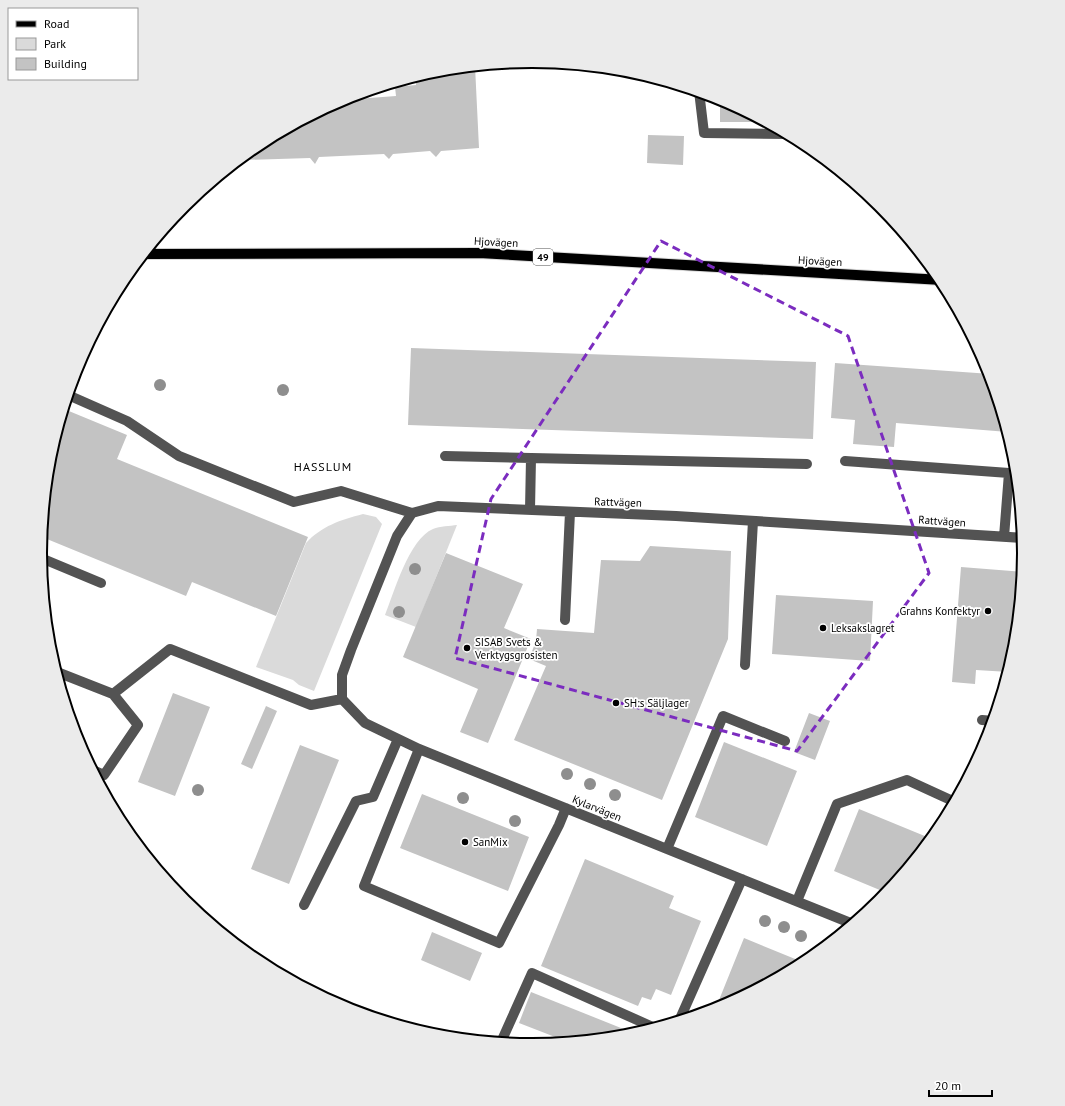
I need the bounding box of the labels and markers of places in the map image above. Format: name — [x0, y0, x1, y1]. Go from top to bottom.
place label: Grahns Konfektyr — [900, 604, 980, 618]
marker: Grahns Konfektyr — [983, 606, 993, 616]
place label: Leksakslagret — [831, 621, 895, 635]
marker: Leksakslagret — [818, 623, 828, 633]
place label: SISAB Svets & Verktygsgrosisten — [474, 635, 557, 662]
marker: SISAB Svets & Verktygsgrosisten — [462, 643, 472, 653]
place label: SH:s Säljlager — [624, 696, 689, 710]
marker: SH:s Säljlager — [611, 698, 621, 708]
place label: SanMix — [473, 835, 508, 849]
marker: SanMix — [460, 837, 470, 847]

